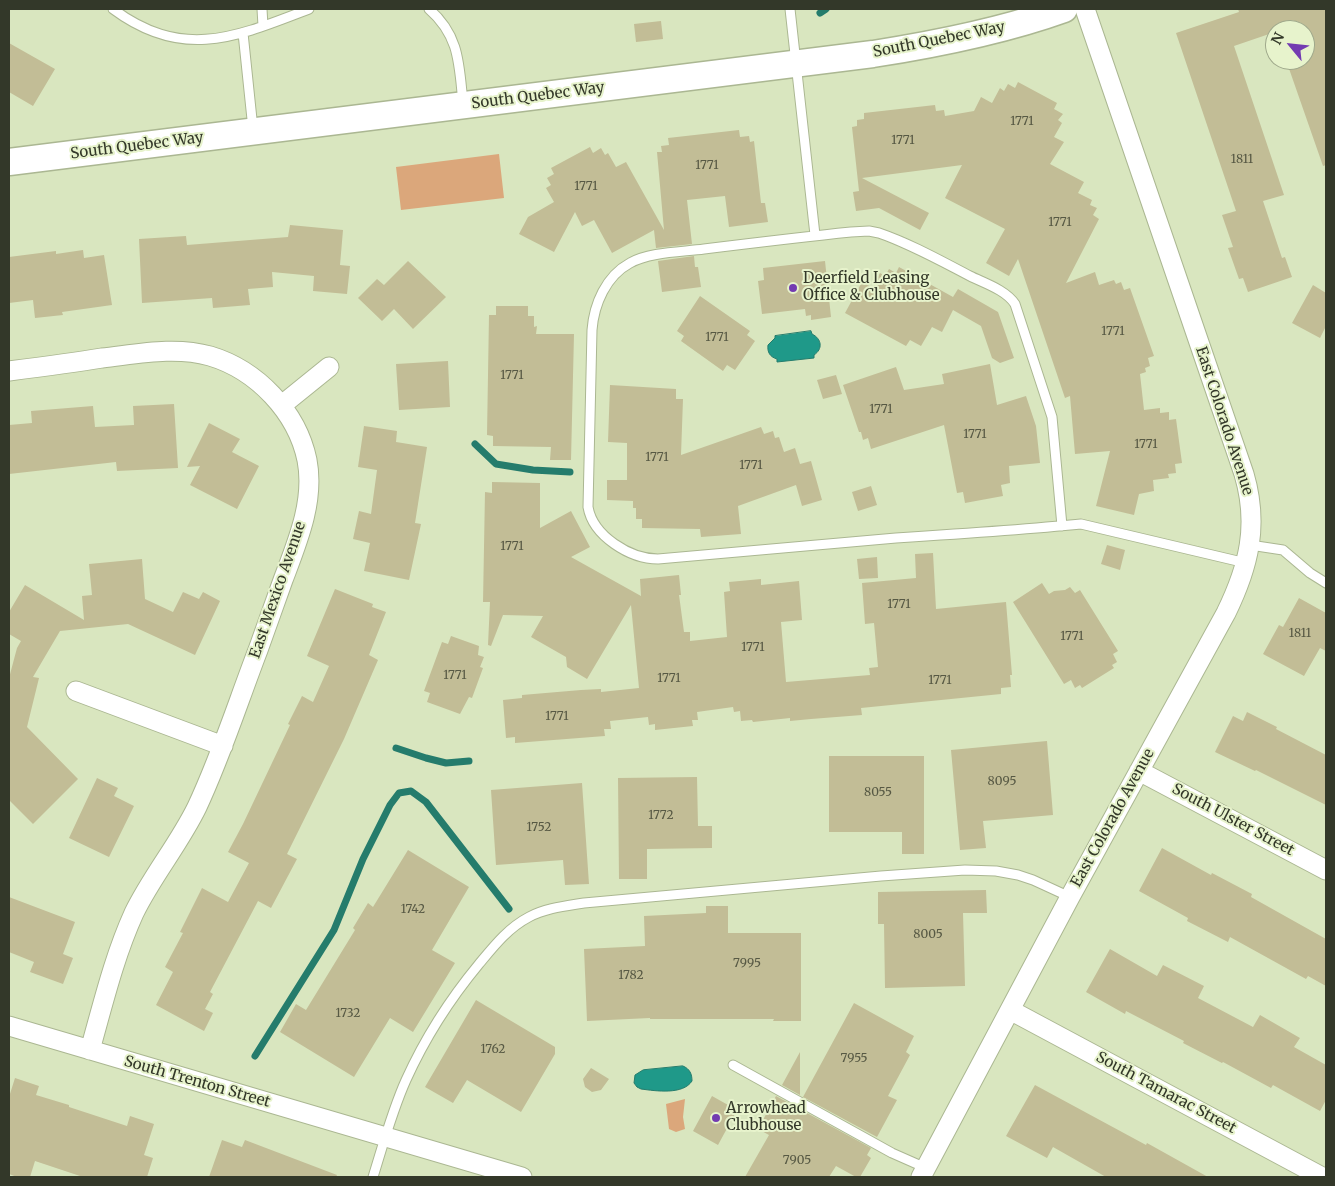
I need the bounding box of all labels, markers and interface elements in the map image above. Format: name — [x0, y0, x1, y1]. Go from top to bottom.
street label: South Quebec Way — [872, 18, 1006, 62]
north arrow — [1265, 20, 1315, 70]
text: N — [1267, 29, 1288, 48]
street label: South Quebec Way — [470, 79, 606, 113]
house number: 1771 — [1010, 115, 1034, 129]
street label: South Quebec Way — [69, 129, 205, 163]
house number: 1771 — [891, 134, 915, 148]
house number: 1811 — [1231, 153, 1253, 167]
house number: 1771 — [695, 159, 719, 173]
house number: 1771 — [574, 180, 598, 194]
house number: 1771 — [1048, 216, 1072, 230]
place label: Deerfield Leasing Office & Clubhouse — [803, 270, 940, 305]
marker: Deerfield Leasing Office & Clubhouse — [787, 282, 799, 294]
house number: 1771 — [1101, 325, 1125, 339]
house number: 1771 — [705, 331, 729, 345]
street label: East Colorado Avenue — [1191, 344, 1257, 498]
house number: 1771 — [500, 369, 524, 383]
house number: 1771 — [869, 403, 893, 417]
house number: 1771 — [963, 428, 987, 442]
house number: 1771 — [1134, 438, 1158, 452]
house number: 1771 — [645, 451, 669, 465]
house number: 1771 — [739, 459, 763, 473]
street label: East Mexico Avenue — [246, 519, 310, 661]
house number: 1771 — [500, 540, 524, 554]
house number: 1771 — [887, 598, 911, 612]
house number: 1811 — [1289, 627, 1311, 641]
house number: 1771 — [1060, 630, 1084, 644]
house number: 1771 — [741, 641, 765, 655]
house number: 1771 — [443, 669, 467, 683]
house number: 1771 — [657, 672, 681, 686]
house number: 1771 — [928, 674, 952, 688]
house number: 1771 — [545, 710, 569, 724]
street label: East Colorado Avenue — [1068, 746, 1158, 890]
house number: 8095 — [988, 775, 1016, 789]
street label: South Ulster Street — [1169, 780, 1297, 860]
house number: 8055 — [864, 786, 892, 800]
house number: 1772 — [648, 809, 674, 823]
house number: 1752 — [527, 821, 551, 835]
house number: 1742 — [401, 903, 425, 917]
house number: 8005 — [913, 928, 943, 942]
house number: 7995 — [733, 957, 761, 971]
house number: 1782 — [618, 969, 644, 983]
house number: 1732 — [336, 1007, 360, 1021]
house number: 1762 — [481, 1043, 505, 1057]
street label: South Tamarac Street — [1093, 1048, 1239, 1138]
house number: 7955 — [840, 1052, 868, 1066]
street label: South Trenton Street — [122, 1053, 272, 1111]
place label: Arrowhead Clubhouse — [726, 1100, 806, 1135]
marker: Arrowhead Clubhouse — [710, 1112, 722, 1124]
house number: 7905 — [783, 1154, 811, 1168]

